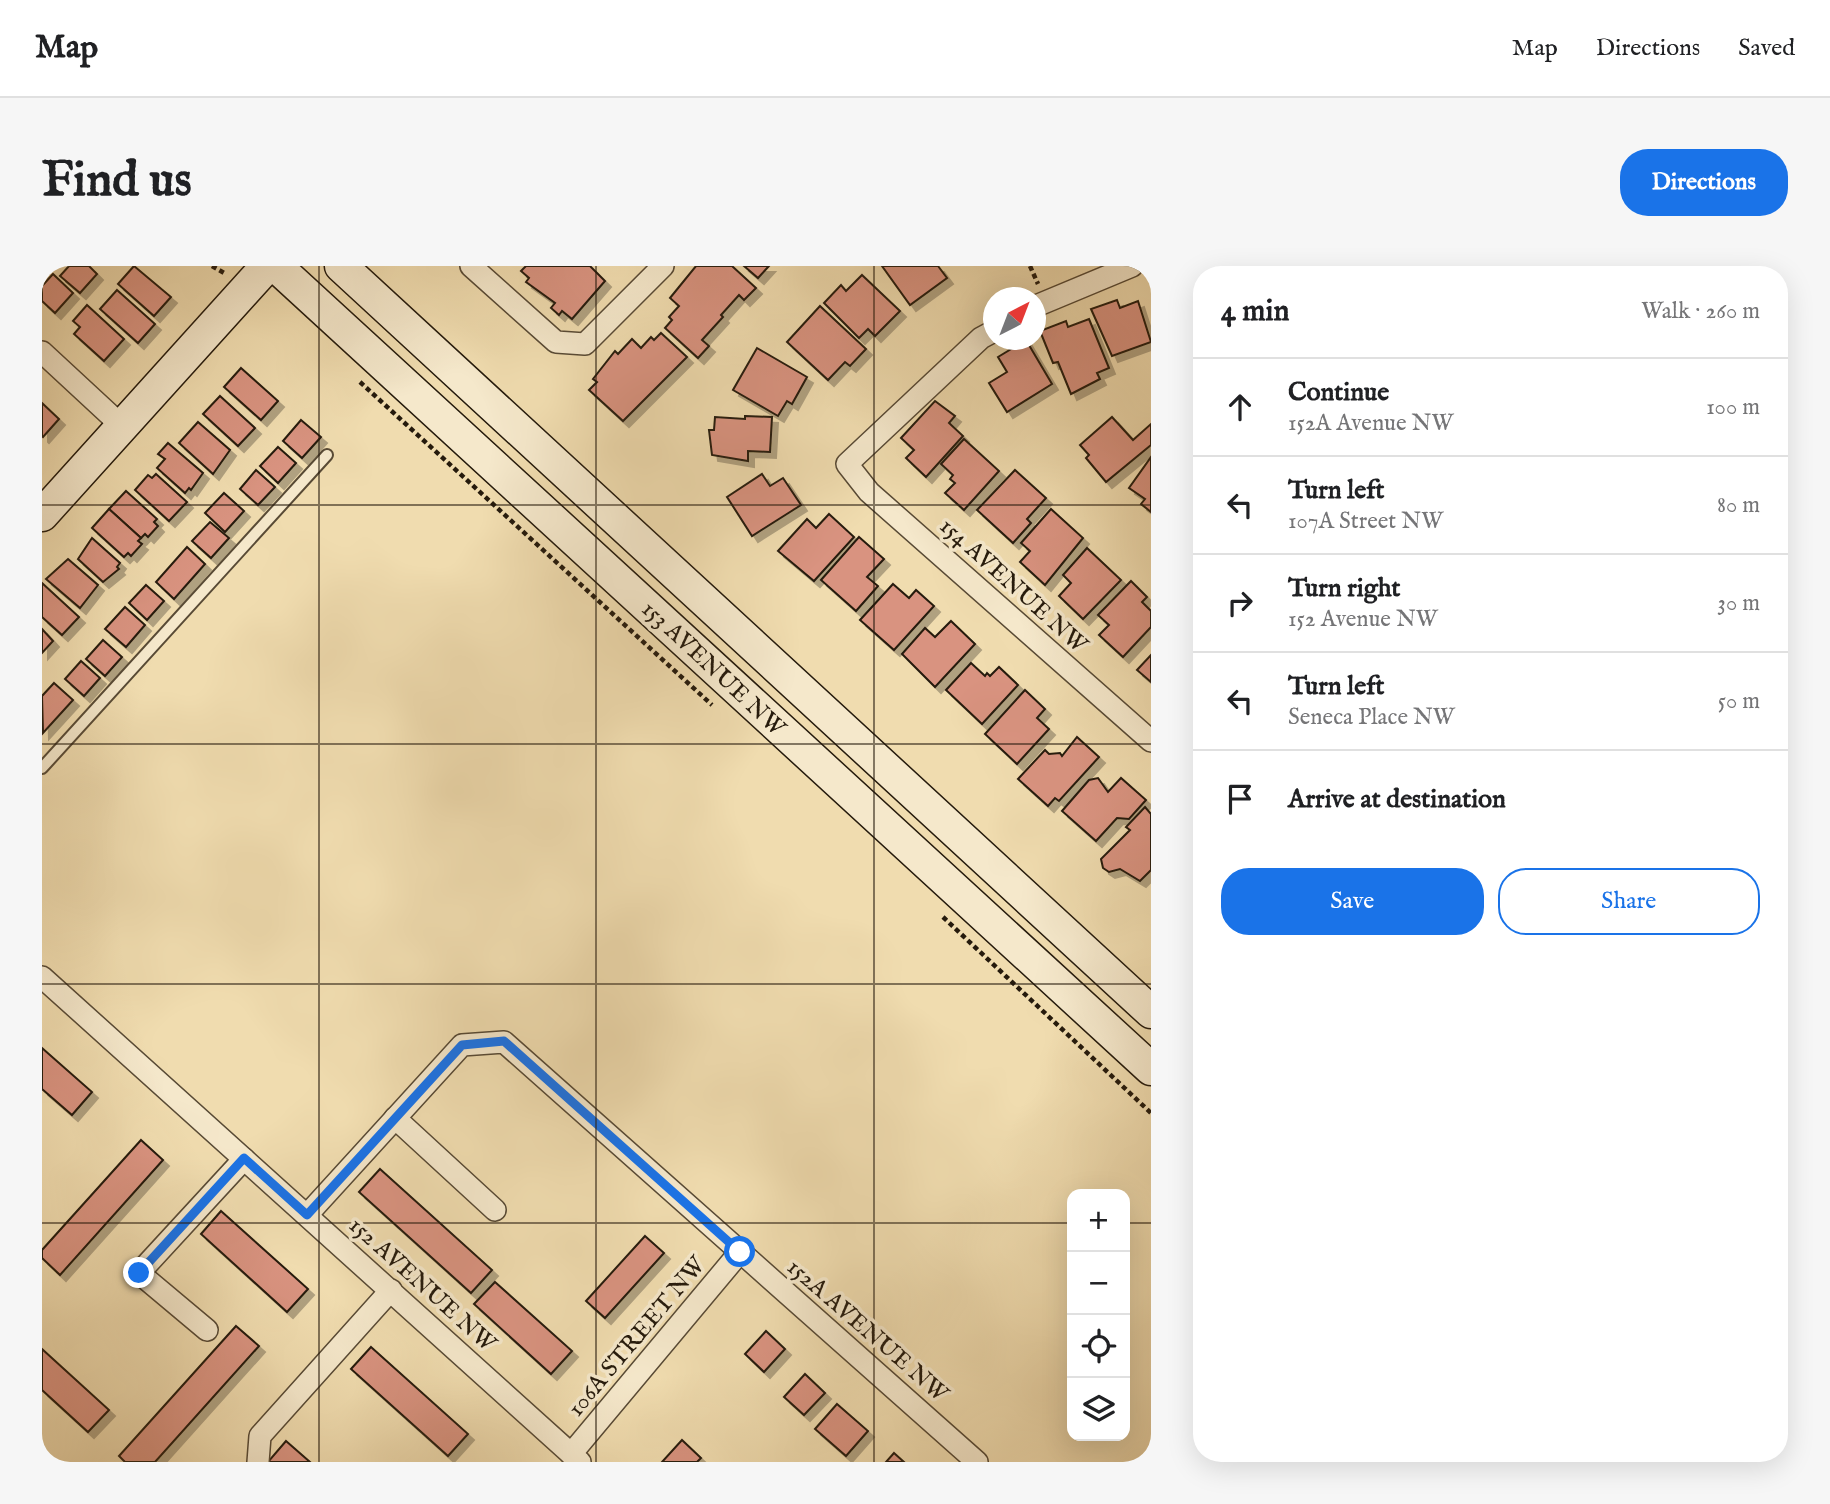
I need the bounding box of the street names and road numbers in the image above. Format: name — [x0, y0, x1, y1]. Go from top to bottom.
street label: 154 AVENUE NW — [933, 511, 1094, 661]
street label: 153 AVENUE NW — [634, 594, 792, 745]
street label: 152 AVENUE NW — [342, 1211, 503, 1360]
street label: 106A STREET NW — [561, 1250, 714, 1423]
street label: 152A AVENUE NW — [780, 1252, 955, 1411]

